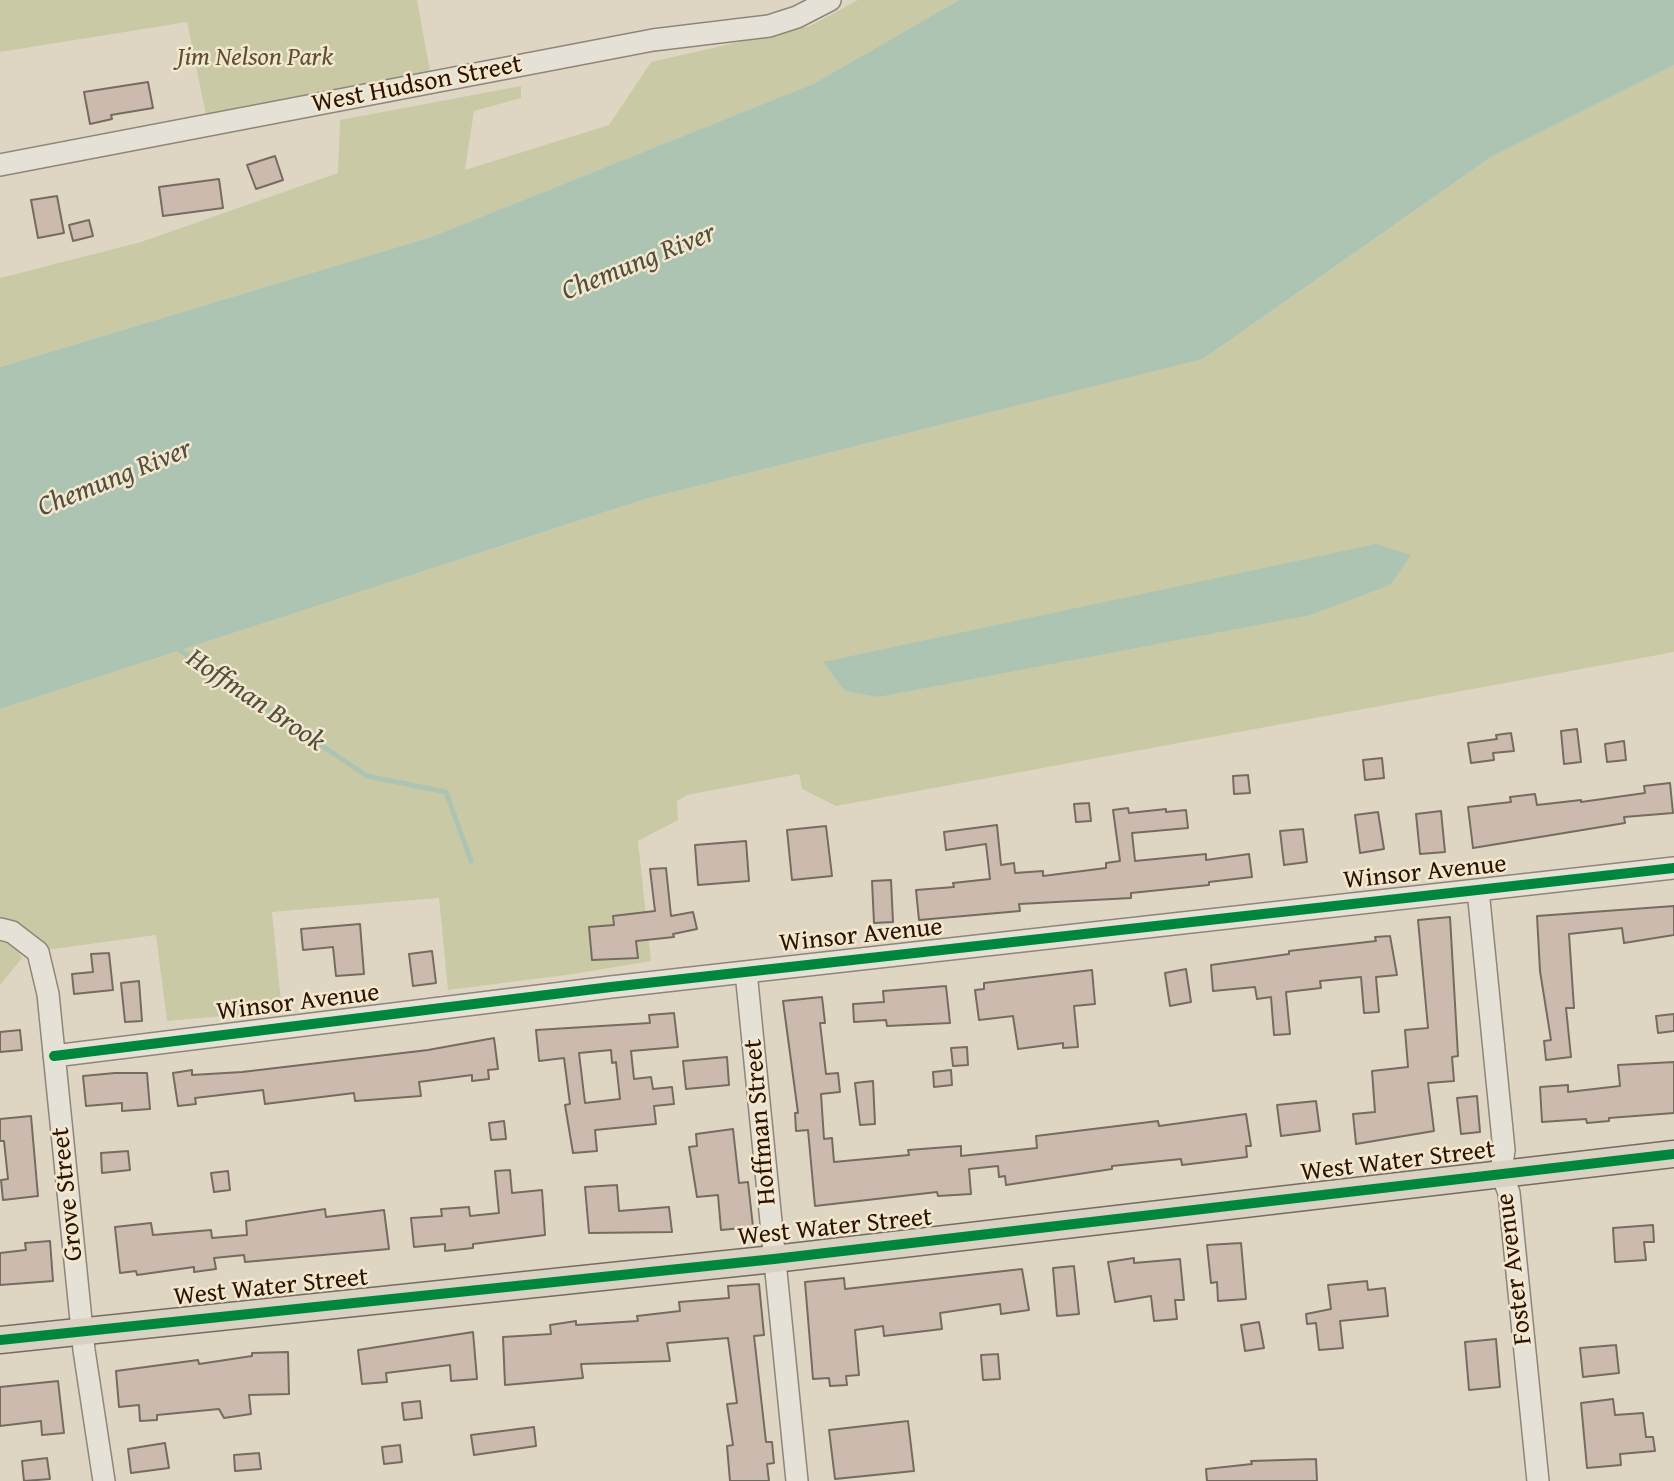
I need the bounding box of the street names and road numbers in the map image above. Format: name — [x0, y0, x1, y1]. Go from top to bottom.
street label: West Hudson Street — [309, 49, 525, 121]
street label: Winsor Avenue — [1342, 849, 1508, 897]
street label: Winsor Avenue — [778, 912, 944, 960]
street label: Winsor Avenue — [215, 978, 381, 1028]
street label: Hoffman Street — [738, 1038, 784, 1206]
street label: Grove Street — [45, 1126, 91, 1262]
street label: West Water Street — [1299, 1135, 1497, 1189]
street label: Foster Avenue — [1490, 1191, 1540, 1347]
street label: West Water Street — [736, 1202, 934, 1254]
street label: West Water Street — [172, 1262, 370, 1314]

